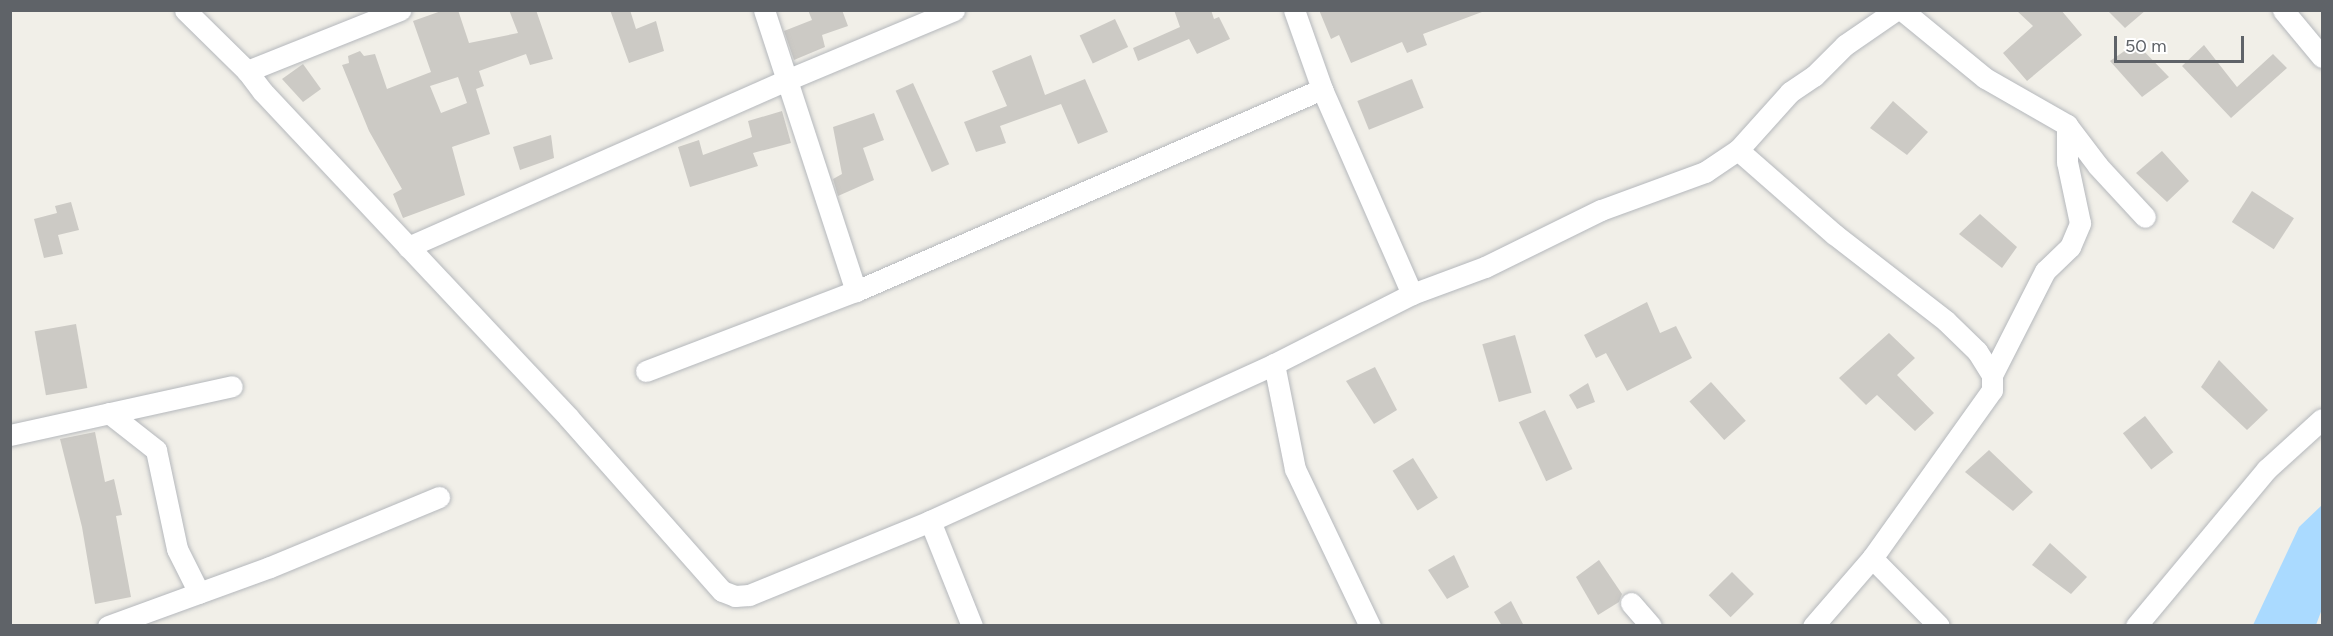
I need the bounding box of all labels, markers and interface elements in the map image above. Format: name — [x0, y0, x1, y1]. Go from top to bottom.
scale bar — [2117, 24, 2248, 62]
text: 50 m — [2125, 35, 2167, 57]

